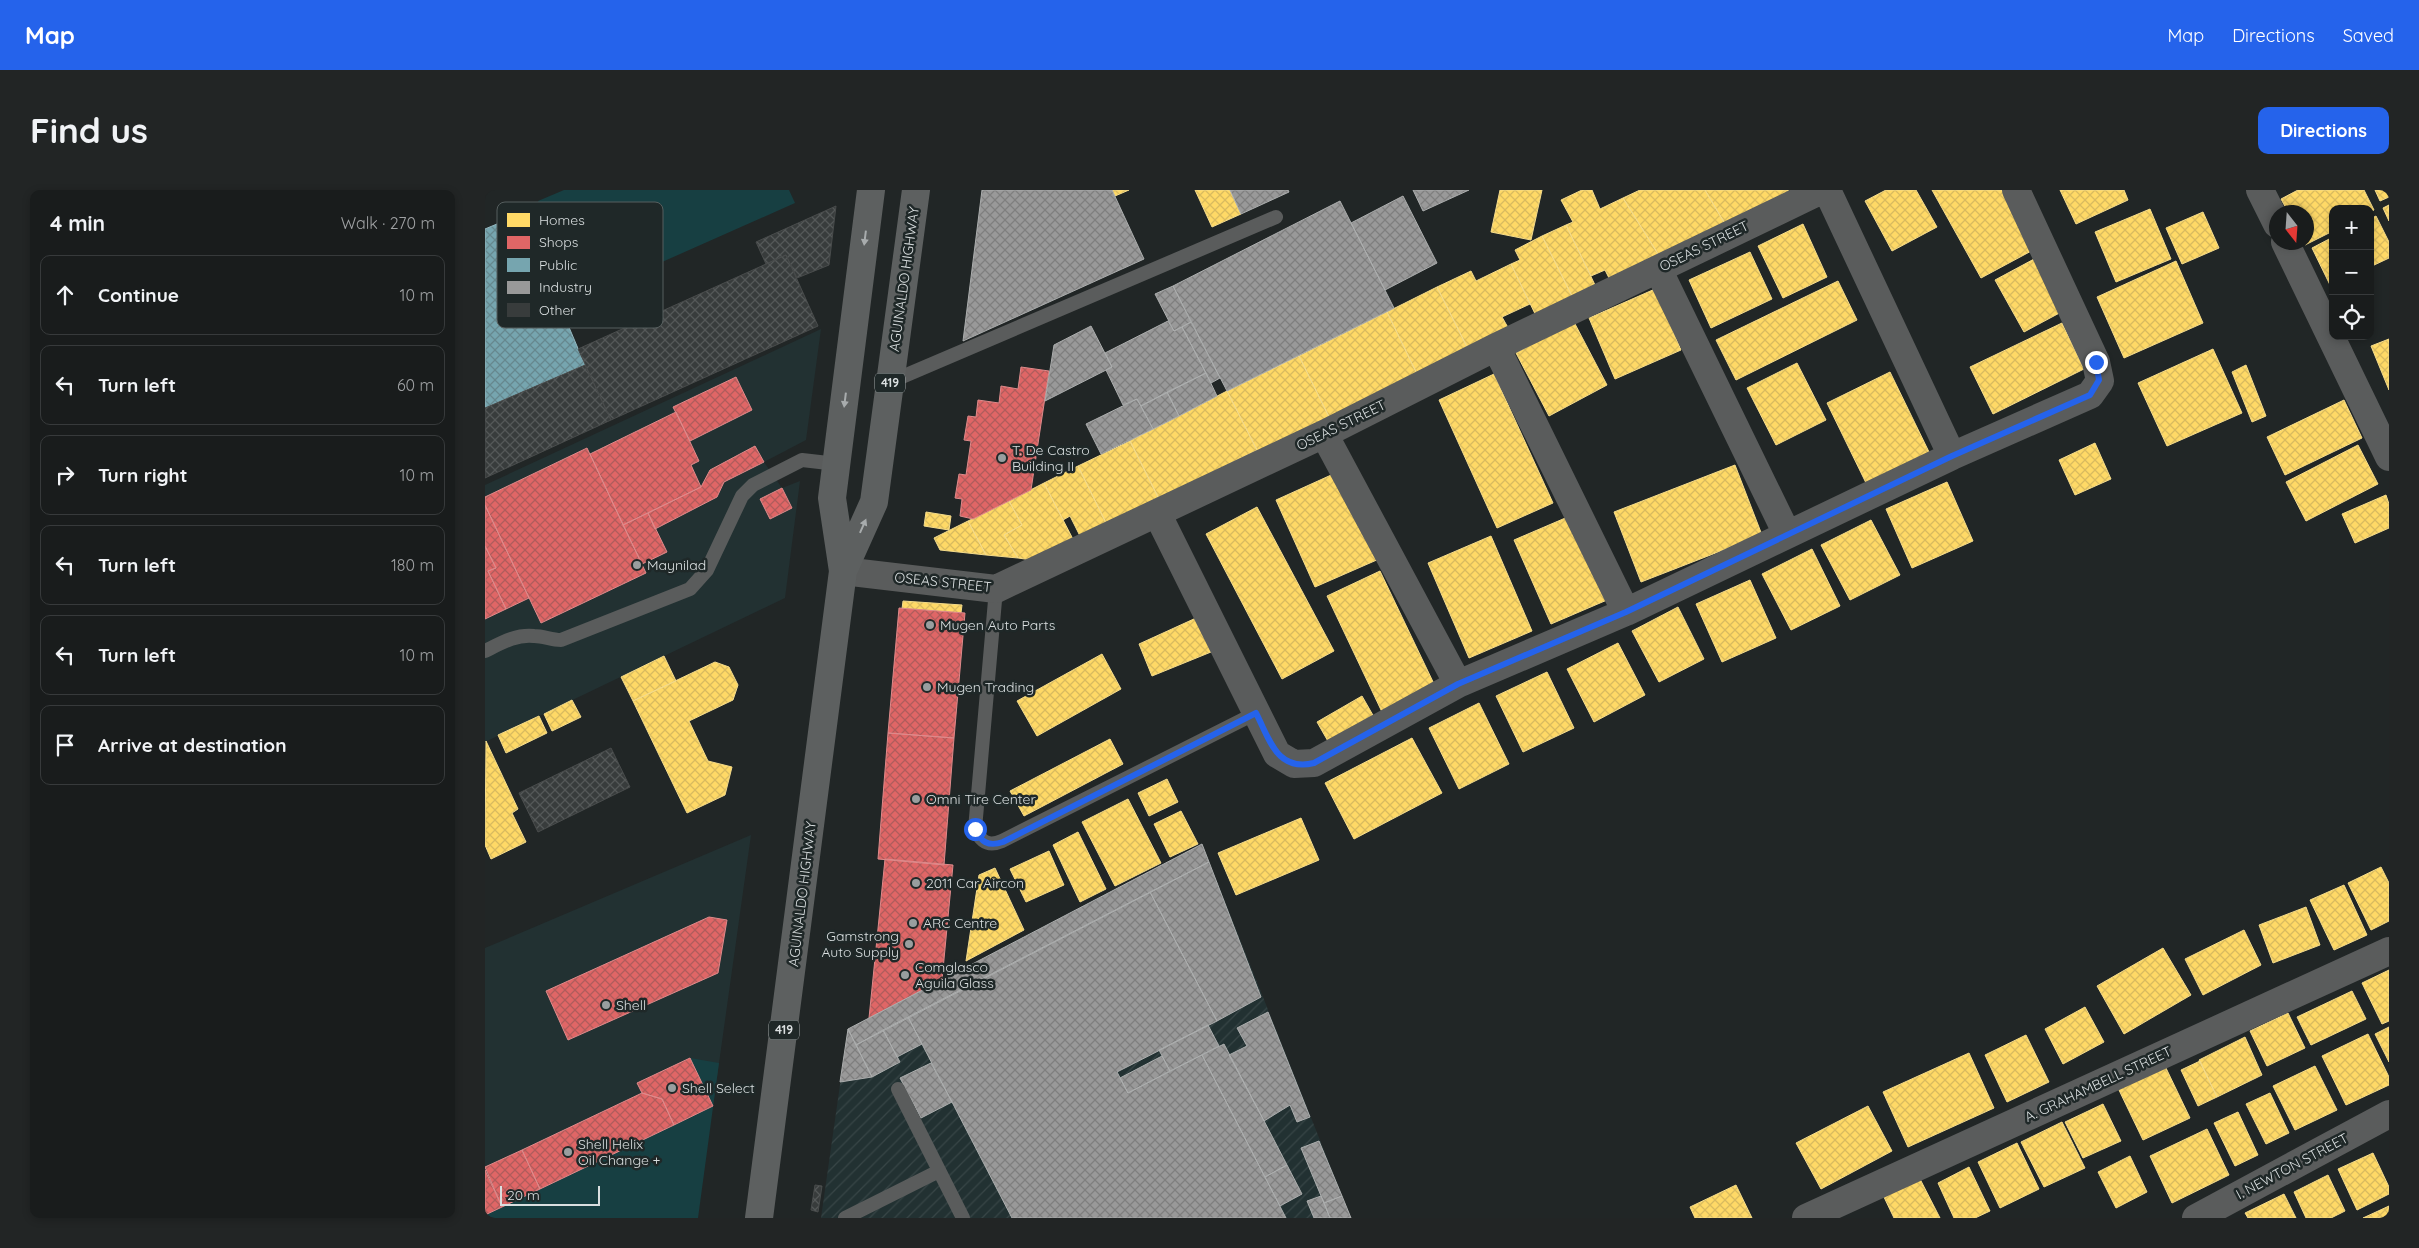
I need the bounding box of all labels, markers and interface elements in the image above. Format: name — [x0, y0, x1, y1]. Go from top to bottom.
text: Map — [25, 20, 75, 50]
text: Map — [2167, 24, 2204, 47]
text: Directions — [2232, 24, 2315, 47]
text: Saved — [2343, 24, 2394, 47]
button: Directions — [2258, 107, 2389, 154]
text: Find us — [30, 108, 148, 152]
legend — [497, 202, 663, 328]
street label: AGUINALDO HIGHWAY — [885, 205, 923, 353]
north arrow — [2269, 205, 2314, 250]
map controls — [2329, 205, 2374, 340]
button: + — [2329, 205, 2374, 250]
text: 4 min — [50, 210, 105, 236]
text: Homes — [539, 211, 585, 229]
text: Walk · 270 m — [341, 213, 435, 233]
street label: OSEAS STREET — [1656, 217, 1752, 275]
one-way arrow — [861, 231, 869, 247]
text: Shops — [539, 233, 578, 251]
button: − — [2329, 250, 2374, 295]
text: Public — [539, 256, 577, 274]
text: Industry — [539, 278, 592, 296]
icon: ahead — [51, 281, 79, 309]
text: Continue — [98, 283, 179, 307]
text: 10 m — [400, 285, 434, 305]
button: locate — [2329, 295, 2374, 340]
text: Other — [539, 301, 576, 319]
route end — [2085, 351, 2108, 374]
icon: left — [51, 371, 79, 399]
text: Turn left — [98, 373, 176, 397]
road number: 419 — [875, 374, 905, 392]
text: 60 m — [397, 375, 434, 395]
one-way arrow — [841, 392, 849, 408]
street label: OSEAS STREET — [1293, 396, 1389, 454]
place label: T. De Castro Building II — [1012, 441, 1090, 475]
marker: T. De Castro Building II — [996, 452, 1008, 464]
icon: right — [51, 461, 79, 489]
text: Turn right — [98, 463, 187, 487]
text: 10 m — [400, 465, 434, 485]
one-way arrow — [859, 519, 867, 533]
icon: left — [51, 551, 79, 579]
text: Turn left — [98, 553, 176, 577]
text: 180 m — [391, 555, 434, 575]
place label: Maynilad — [647, 556, 706, 574]
marker: Maynilad — [631, 559, 643, 571]
street label: OSEAS STREET — [894, 568, 992, 596]
place label: Mugen Auto Parts — [940, 616, 1055, 634]
marker: Mugen Auto Parts — [924, 619, 936, 631]
icon: left — [51, 641, 79, 669]
text: Turn left — [98, 643, 176, 667]
text: 10 m — [400, 645, 434, 665]
place label: Mugen Trading — [937, 678, 1034, 696]
marker: Mugen Trading — [921, 681, 933, 693]
icon: arrive — [51, 731, 79, 759]
text: Arrive at destination — [98, 733, 287, 757]
place label: Omni Tire Center — [926, 790, 1036, 808]
marker: Omni Tire Center — [910, 793, 922, 805]
route start — [964, 818, 987, 841]
street label: AGUINALDO HIGHWAY — [784, 820, 820, 968]
place label: 2011 Car Aircon — [926, 874, 1024, 892]
marker: 2011 Car Aircon — [910, 877, 922, 889]
place label: ARC Centre — [923, 914, 997, 932]
marker: ARC Centre — [907, 917, 919, 929]
place label: Gamstrong Auto Supply — [821, 927, 899, 961]
marker: Gamstrong Auto Supply — [903, 938, 915, 950]
place label: Comglasco Aguila Glass — [915, 958, 994, 992]
marker: Comglasco Aguila Glass — [899, 969, 911, 981]
place label: Shell — [616, 996, 646, 1014]
marker: Shell — [600, 999, 612, 1011]
road number: 419 — [769, 1020, 799, 1040]
street label: A. GRAHAMBELL STREET — [2022, 1042, 2174, 1126]
place label: Shell Select — [682, 1079, 755, 1097]
marker: Shell Select — [666, 1082, 678, 1094]
street label: I. NEWTON STREET — [2233, 1129, 2351, 1203]
place label: Shell Helix Oil Change + — [578, 1135, 661, 1169]
marker: Shell Helix Oil Change + — [562, 1146, 574, 1158]
scale bar — [500, 1183, 600, 1206]
text: 20 m — [507, 1186, 540, 1204]

